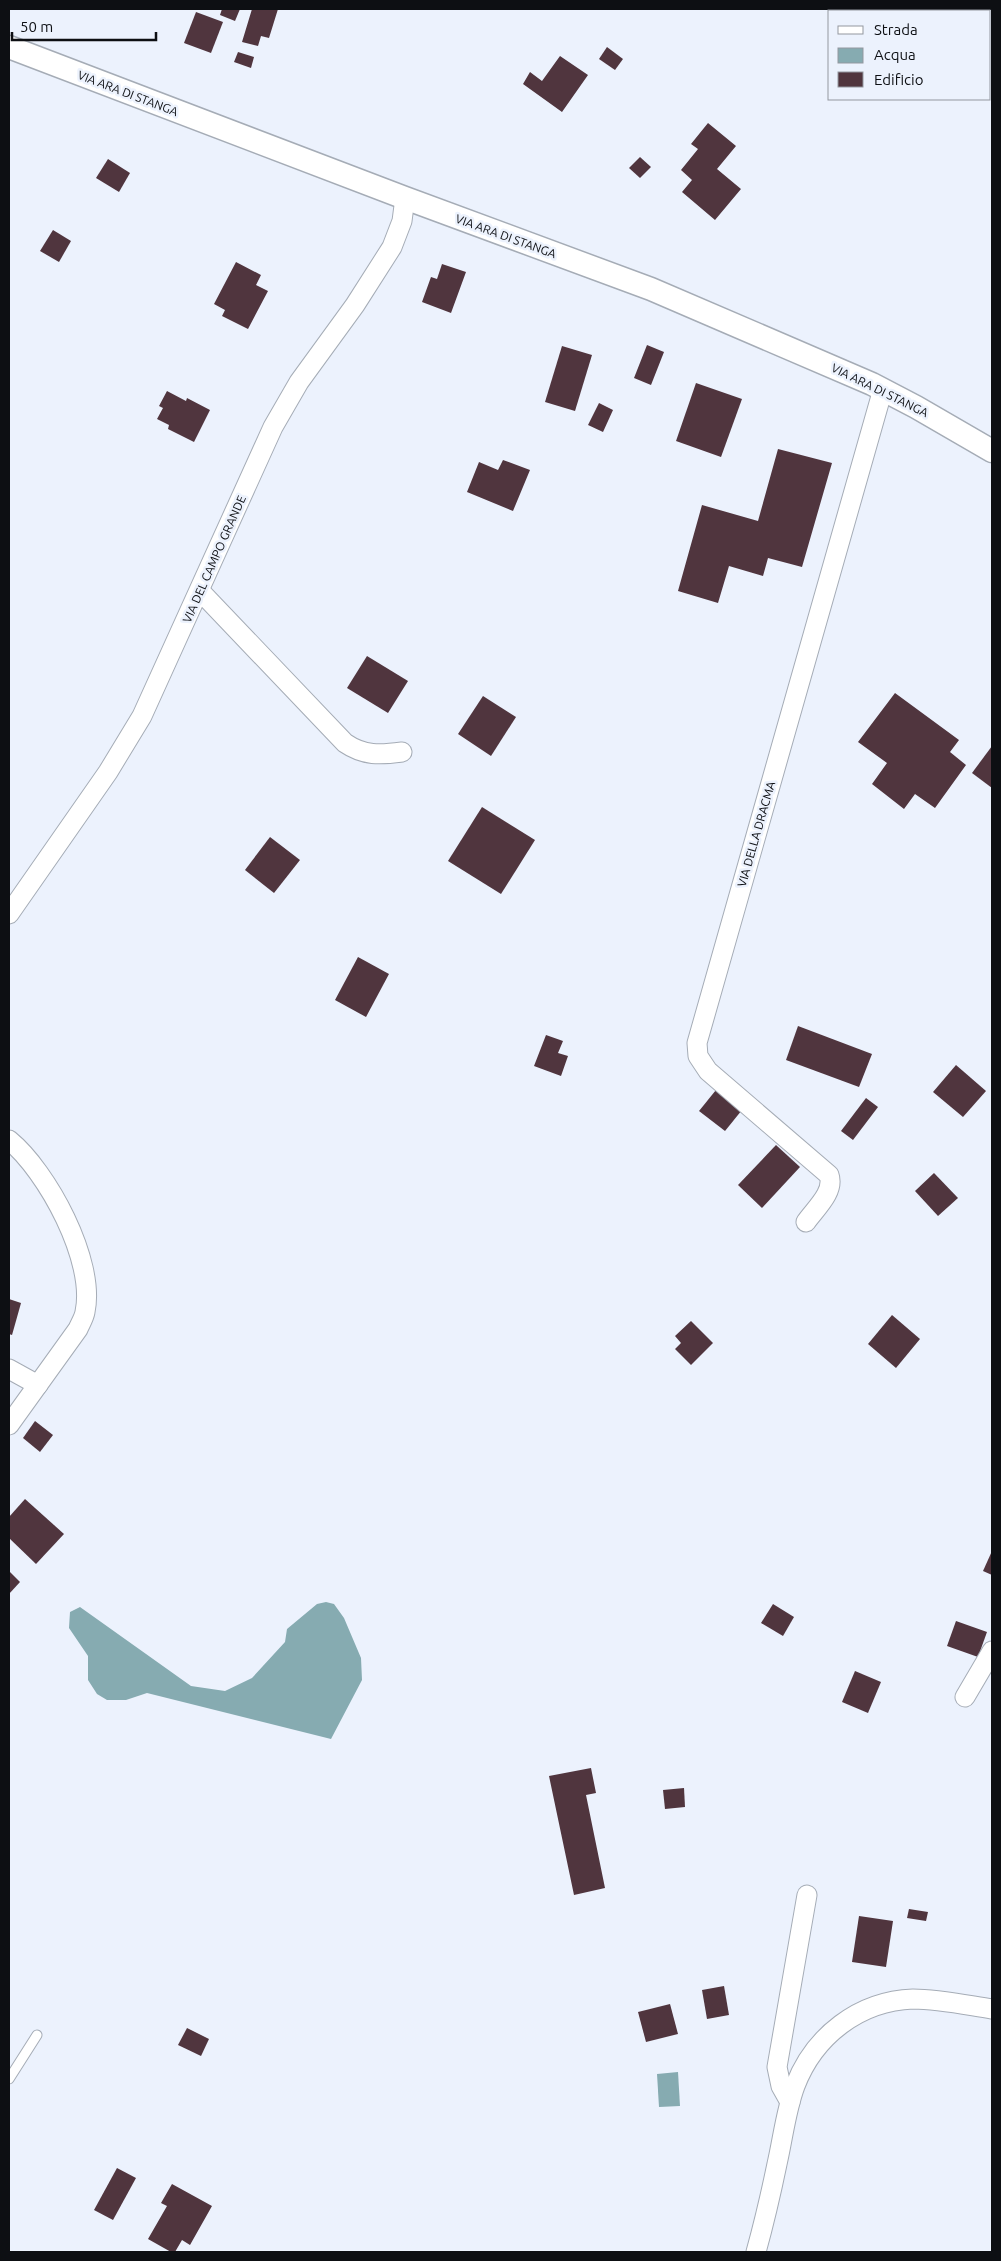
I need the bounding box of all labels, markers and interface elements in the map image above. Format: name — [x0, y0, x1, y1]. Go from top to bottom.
scale bar — [12, 10, 156, 42]
legend — [828, 10, 991, 100]
text: 50 m — [20, 18, 53, 35]
text: Strada — [874, 21, 918, 38]
text: Acqua — [874, 46, 916, 63]
street label: VIA ARA DI STANGA — [76, 68, 180, 118]
text: Edificio — [874, 71, 923, 88]
street label: VIA ARA DI STANGA — [454, 212, 558, 260]
street label: VIA ARA DI STANGA — [829, 361, 931, 419]
street label: VIA DEL CAMPO GRANDE — [180, 493, 248, 625]
street label: VIA DELLA DRACMA — [735, 780, 777, 888]

